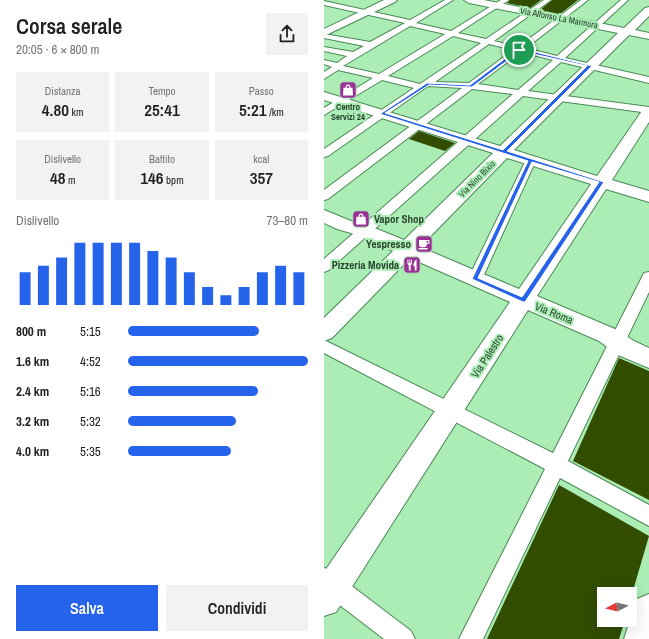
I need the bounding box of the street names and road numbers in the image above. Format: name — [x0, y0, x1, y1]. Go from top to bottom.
street label: Via Alfonso La Marmora — [519, 5, 599, 31]
street label: Via Nino Bixio — [456, 158, 498, 200]
street label: Via Roma — [533, 299, 575, 327]
street label: Via Palestro — [468, 332, 506, 380]

